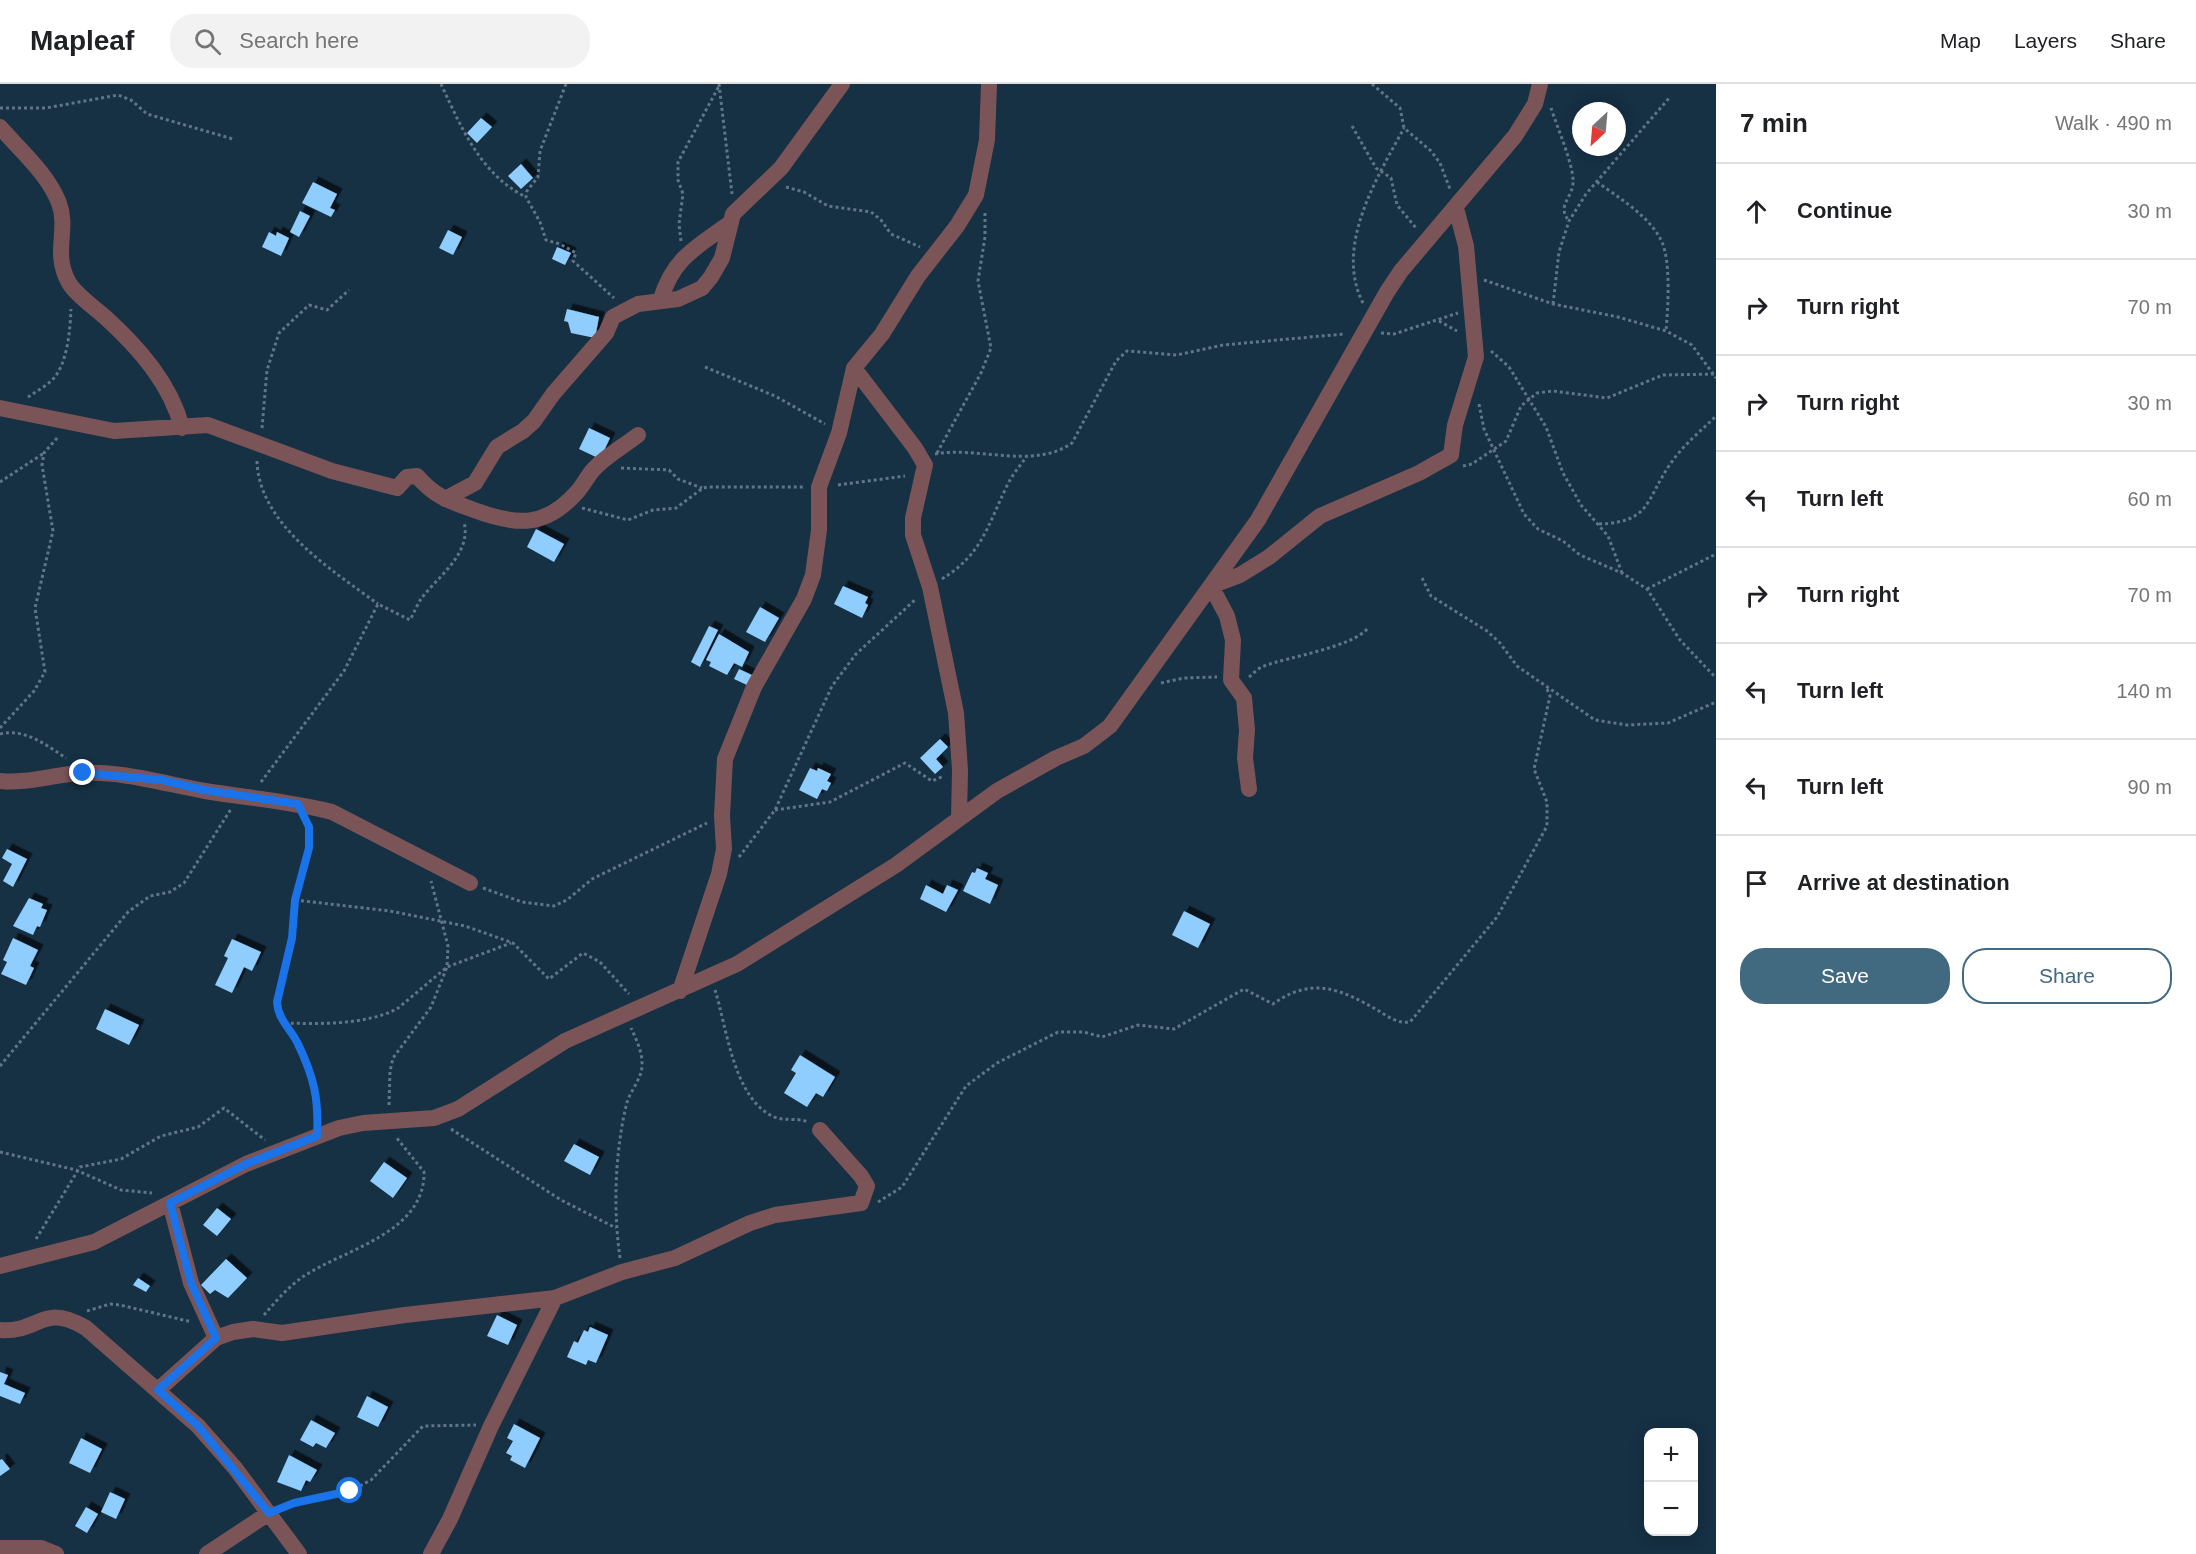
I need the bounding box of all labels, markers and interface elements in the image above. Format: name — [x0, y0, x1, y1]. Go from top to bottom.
search box — [170, 14, 590, 68]
text: Mapleaf — [30, 25, 134, 56]
icon: search — [191, 25, 224, 58]
text: Search here — [239, 28, 359, 53]
text: Map — [1940, 29, 1981, 52]
text: Layers — [2014, 29, 2077, 52]
text: Share — [2110, 29, 2166, 52]
north arrow — [1572, 102, 1626, 156]
text: 7 min — [1740, 108, 1808, 138]
text: Walk · 490 m — [2055, 112, 2172, 134]
icon: ahead — [1740, 195, 1773, 228]
text: Continue — [1797, 198, 1892, 223]
text: 30 m — [2128, 200, 2172, 222]
icon: right — [1740, 291, 1773, 324]
text: Turn right — [1797, 294, 1899, 319]
text: 70 m — [2128, 296, 2172, 318]
icon: right — [1740, 387, 1773, 420]
text: Turn right — [1797, 390, 1899, 415]
text: 30 m — [2128, 392, 2172, 414]
icon: left — [1740, 483, 1773, 516]
text: Turn left — [1797, 486, 1883, 511]
text: 60 m — [2128, 488, 2172, 510]
icon: right — [1740, 579, 1773, 612]
text: Turn right — [1797, 582, 1899, 607]
text: 70 m — [2128, 584, 2172, 606]
icon: left — [1740, 675, 1773, 708]
text: Turn left — [1797, 678, 1883, 703]
text: 140 m — [2116, 680, 2172, 702]
route end — [69, 759, 95, 785]
icon: left — [1740, 771, 1773, 804]
text: Turn left — [1797, 774, 1883, 799]
text: 90 m — [2128, 776, 2172, 798]
icon: arrive — [1740, 867, 1773, 900]
text: Arrive at destination — [1797, 870, 2010, 895]
button: Save — [1740, 948, 1950, 1004]
button: Share — [1962, 948, 2172, 1004]
map controls — [1644, 1428, 1698, 1536]
button: + — [1644, 1428, 1698, 1482]
route start — [336, 1477, 362, 1503]
button: − — [1644, 1482, 1698, 1536]

